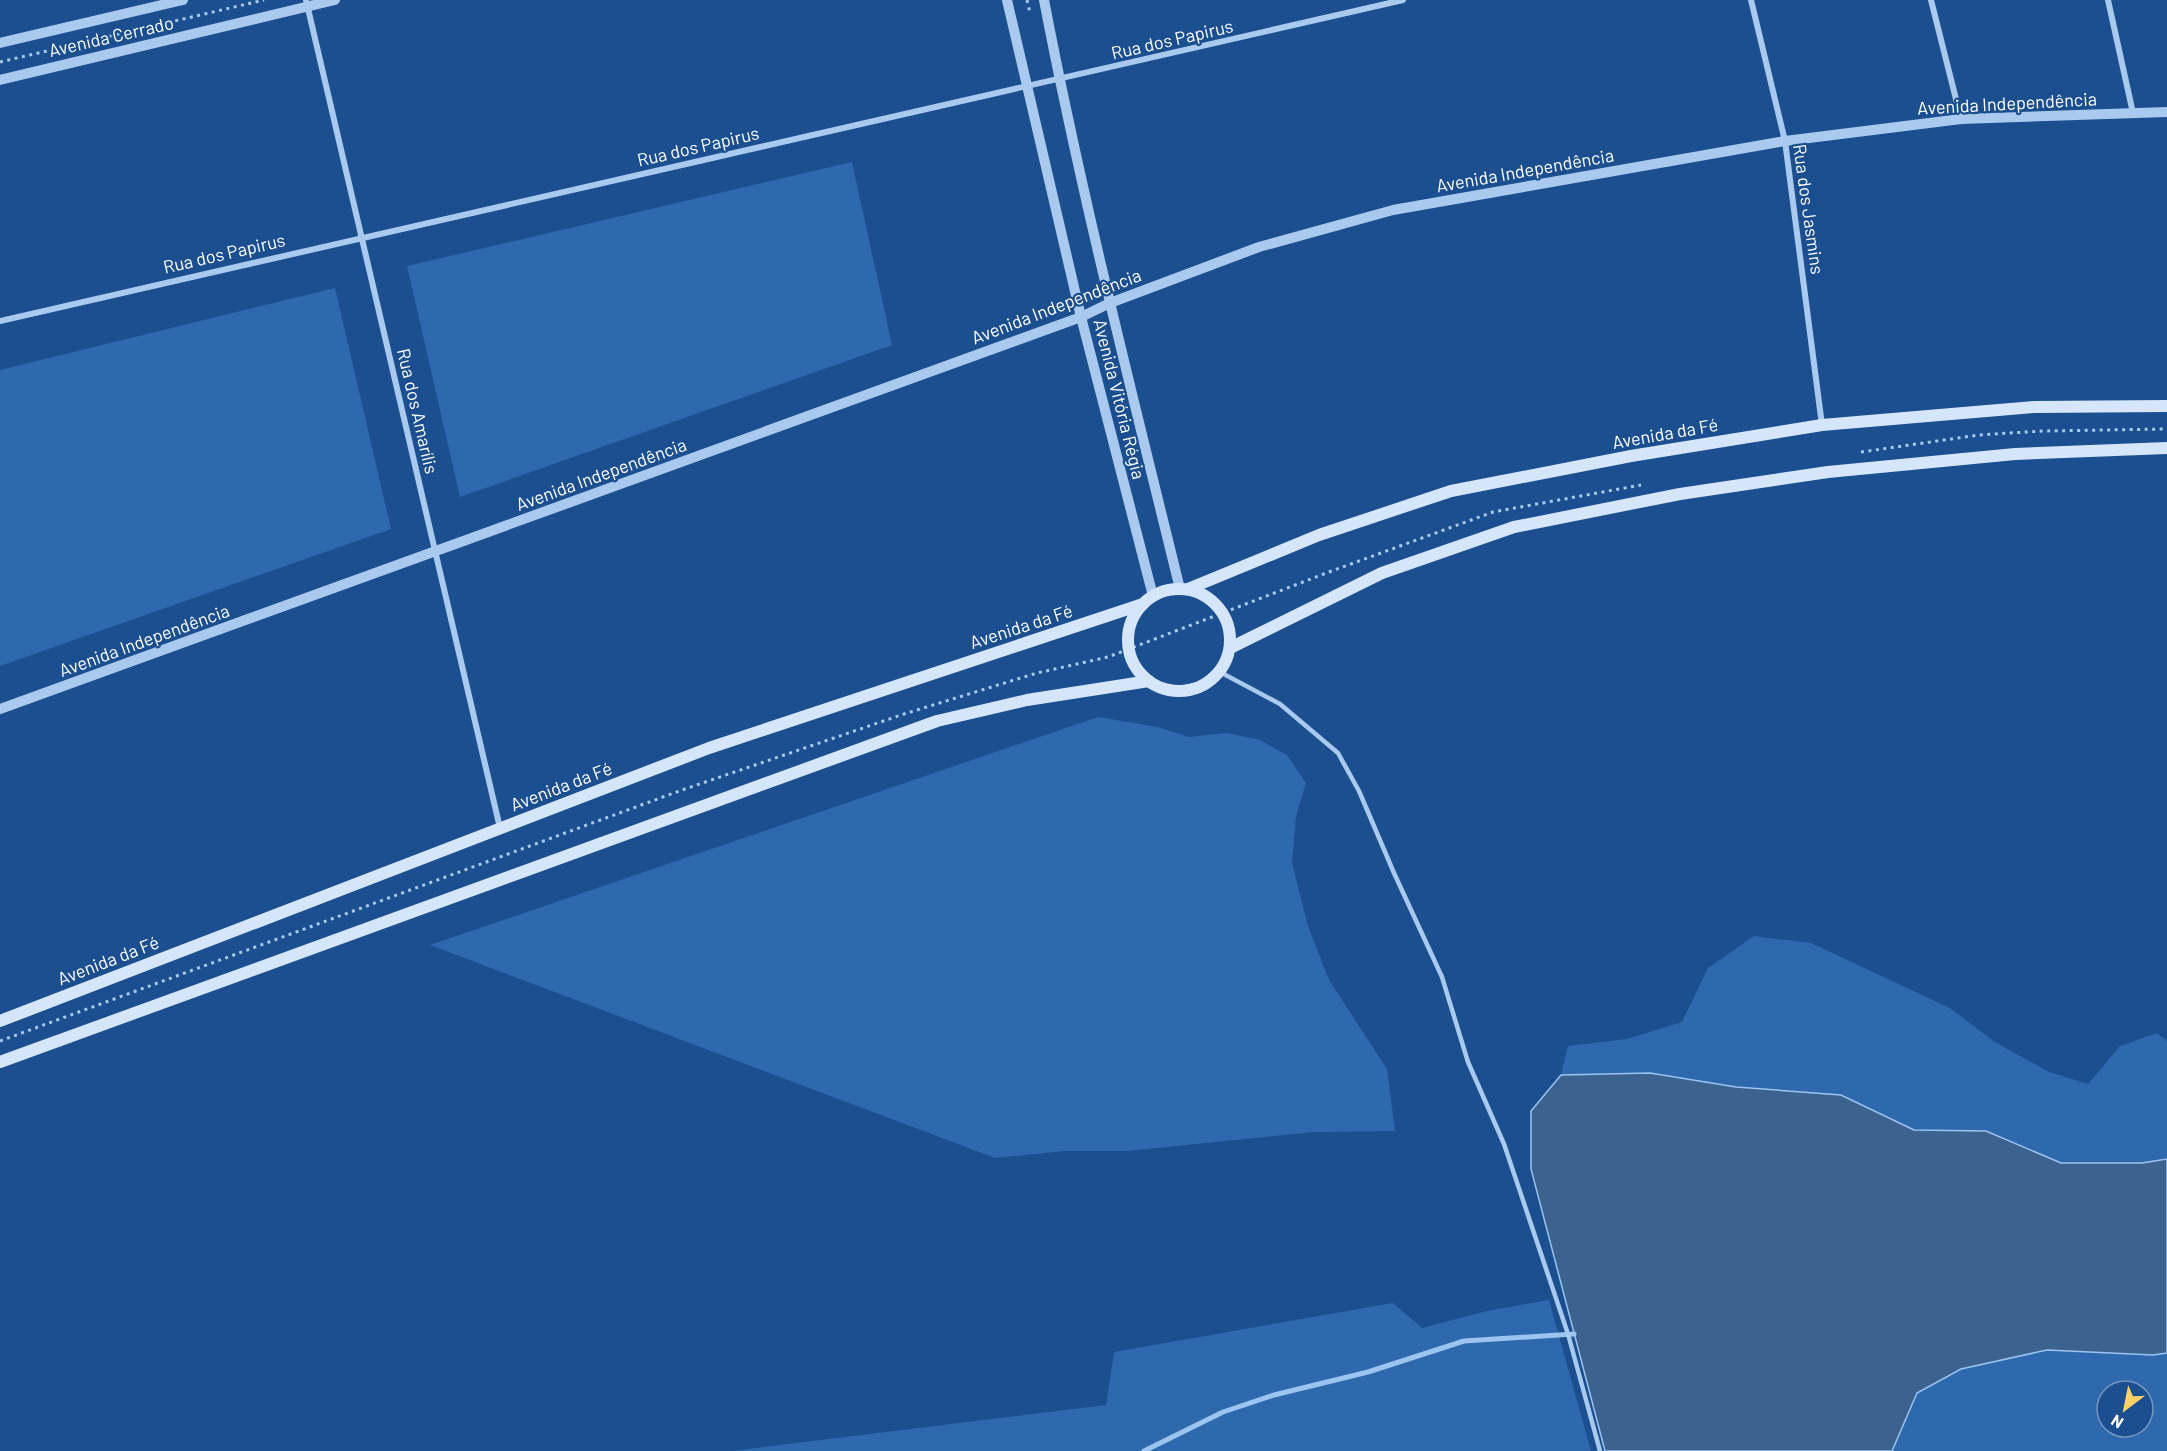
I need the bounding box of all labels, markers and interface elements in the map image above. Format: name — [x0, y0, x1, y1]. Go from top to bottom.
street label: Avenida Cerrado — [46, 11, 176, 61]
street label: Rua dos Papirus — [1109, 14, 1235, 64]
street label: Avenida Independência — [1917, 87, 2097, 119]
street label: Rua dos Papirus — [635, 121, 761, 171]
street label: Rua dos Jasmins — [1789, 142, 1829, 276]
street label: Avenida Independência — [1434, 144, 1616, 196]
street label: Rua dos Papirus — [161, 228, 287, 278]
street label: Avenida Independência — [968, 263, 1144, 349]
street label: Avenida Vitória Régia — [1089, 317, 1151, 481]
street label: Rua dos Amarílis — [393, 346, 443, 476]
street label: Avenida da Fé — [1610, 413, 1720, 453]
street label: Avenida Independência — [513, 433, 689, 515]
street label: Avenida Independência — [56, 599, 232, 681]
street label: Avenida da Fé — [967, 599, 1075, 653]
street label: Avenida da Fé — [507, 757, 615, 815]
street label: Avenida da Fé — [54, 931, 162, 989]
north arrow — [2095, 1379, 2155, 1439]
text: N — [2107, 1411, 2126, 1433]

